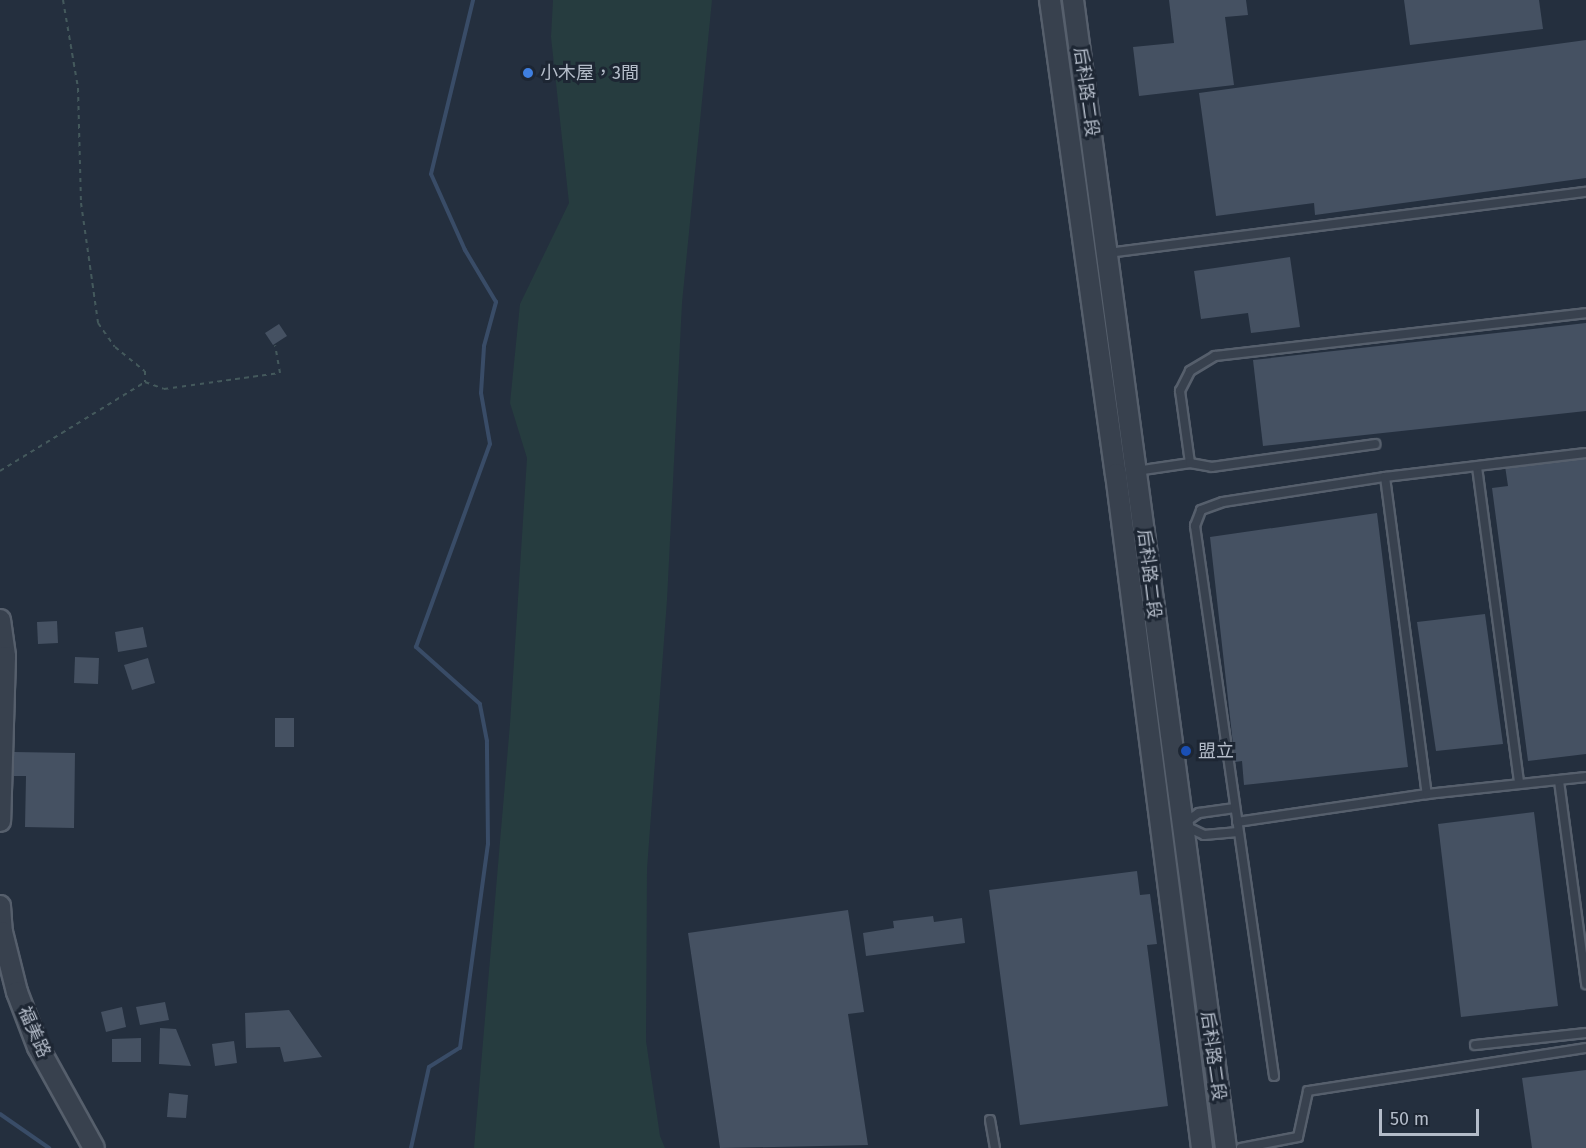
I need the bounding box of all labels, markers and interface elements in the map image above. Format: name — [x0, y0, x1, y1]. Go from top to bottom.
street label: 后科路二段 — [1069, 46, 1103, 138]
place label: 小木屋，3間 — [540, 62, 639, 84]
marker: 小木屋，3間 — [521, 66, 535, 80]
street label: 后科路二段 — [1133, 528, 1165, 620]
place label: 盟立 — [1198, 740, 1234, 762]
marker: 盟立 — [1179, 744, 1193, 758]
street label: 福美路 — [13, 1003, 55, 1061]
street label: 后科路二段 — [1196, 1010, 1230, 1102]
scale bar — [1382, 1097, 1482, 1135]
text: 50 m — [1390, 1108, 1429, 1130]

